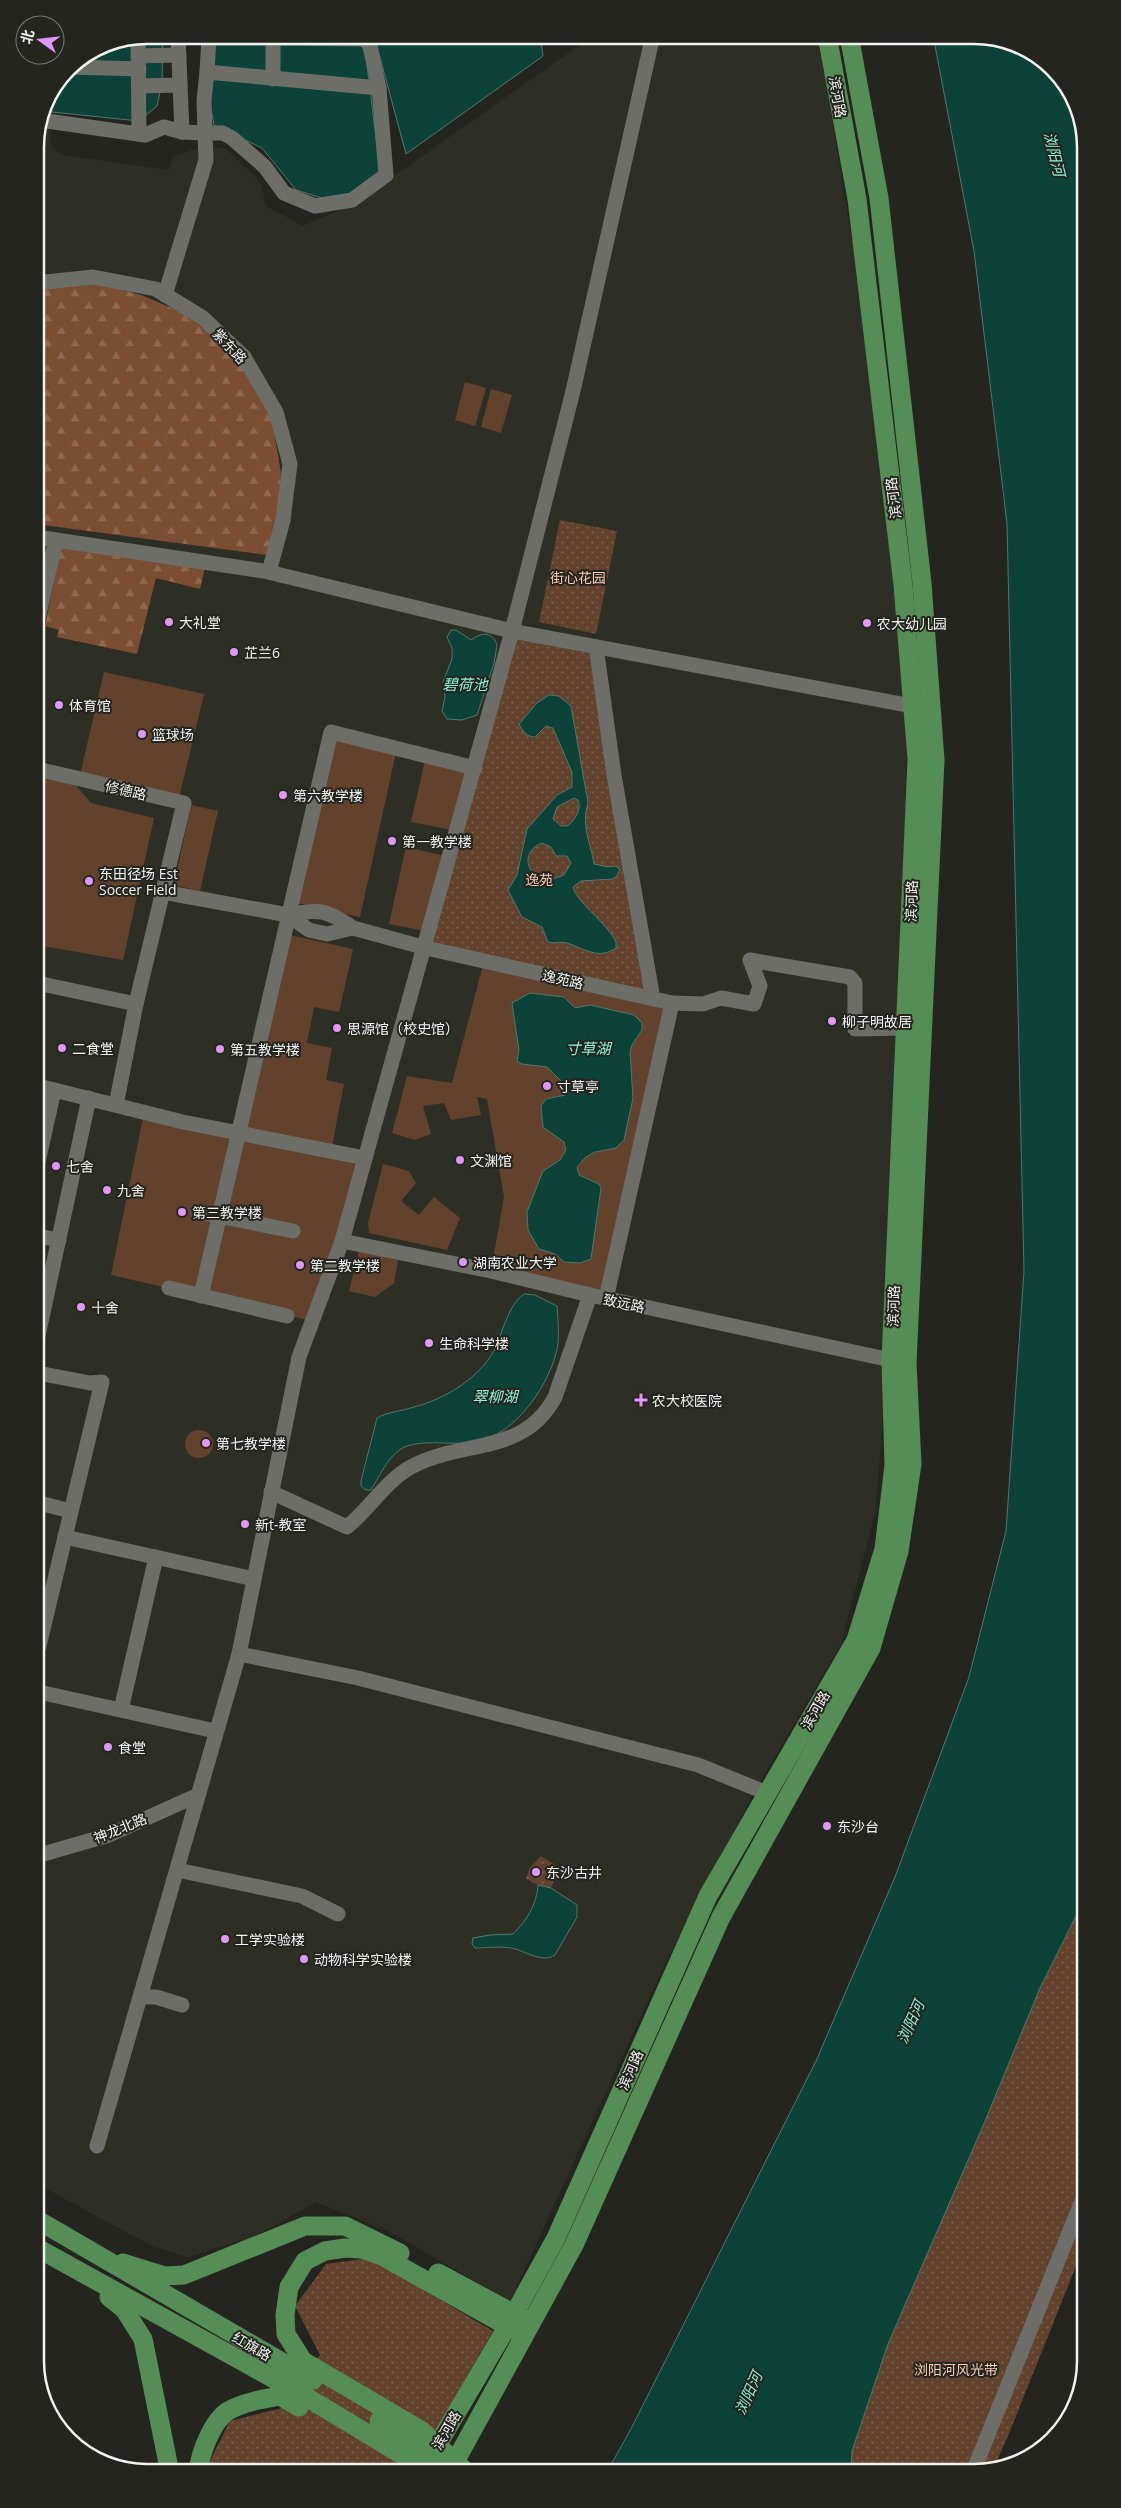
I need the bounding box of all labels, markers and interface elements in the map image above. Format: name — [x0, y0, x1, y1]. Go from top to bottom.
north arrow — [15, 15, 65, 65]
text: 北 — [16, 27, 38, 46]
street label: 滨河路 — [825, 75, 851, 119]
water label: 浏阳河 — [1040, 130, 1071, 181]
street label: 紫东路 — [209, 324, 251, 368]
street label: 滨河路 — [881, 476, 905, 520]
park label: 街心花园 — [550, 568, 606, 587]
place label: 大礼堂 — [179, 613, 221, 632]
place label: 农大幼儿园 — [877, 614, 947, 633]
marker: 大礼堂 — [163, 616, 175, 628]
marker: 农大幼儿园 — [861, 617, 873, 629]
place label: 芷兰6 — [244, 643, 280, 662]
marker: 芷兰6 — [228, 646, 240, 658]
water label: 碧荷池 — [442, 674, 489, 694]
place label: 体育馆 — [69, 696, 111, 715]
marker: 体育馆 — [53, 699, 65, 711]
place label: 篮球场 — [152, 725, 194, 744]
marker: 篮球场 — [136, 728, 148, 740]
street label: 修德路 — [103, 776, 149, 804]
place label: 第六教学楼 — [293, 786, 363, 805]
marker: 第六教学楼 — [277, 789, 289, 801]
place label: 第一教学楼 — [402, 832, 472, 851]
marker: 第一教学楼 — [386, 835, 398, 847]
place label: 东田径场 Est Soccer Field — [99, 864, 178, 899]
park label: 逸苑 — [525, 870, 553, 889]
marker: 东田径场 Est Soccer Field — [83, 875, 95, 887]
street label: 滨河路 — [901, 880, 921, 922]
street label: 逸苑路 — [540, 965, 586, 993]
place label: 柳子明故居 — [842, 1012, 912, 1031]
marker: 柳子明故居 — [826, 1015, 838, 1027]
place label: 思源馆（校史馆） — [347, 1019, 459, 1038]
marker: 思源馆（校史馆） — [331, 1022, 343, 1034]
water label: 寸草湖 — [565, 1038, 612, 1058]
place label: 二食堂 — [72, 1039, 114, 1058]
place label: 第五教学楼 — [230, 1040, 300, 1059]
marker: 二食堂 — [56, 1042, 68, 1054]
marker: 第五教学楼 — [214, 1043, 226, 1055]
place label: 寸草亭 — [557, 1077, 599, 1096]
marker: 寸草亭 — [541, 1080, 553, 1092]
place label: 文渊馆 — [470, 1151, 512, 1170]
marker: 文渊馆 — [454, 1154, 466, 1166]
place label: 七舍 — [66, 1157, 94, 1176]
marker: 七舍 — [50, 1160, 62, 1172]
place label: 九舍 — [117, 1181, 145, 1200]
marker: 九舍 — [101, 1184, 113, 1196]
place label: 第三教学楼 — [192, 1203, 262, 1222]
marker: 第三教学楼 — [176, 1206, 188, 1218]
place label: 湖南农业大学 — [473, 1253, 557, 1272]
place label: 第二教学楼 — [310, 1256, 380, 1275]
marker: 湖南农业大学 — [457, 1256, 469, 1268]
marker: 第二教学楼 — [294, 1259, 306, 1271]
street label: 滨河路 — [883, 1285, 903, 1327]
street label: 致远路 — [601, 1289, 647, 1317]
place label: 十舍 — [91, 1298, 119, 1317]
marker: 十舍 — [75, 1301, 87, 1313]
place label: 生命科学楼 — [439, 1334, 509, 1353]
marker: 生命科学楼 — [423, 1337, 435, 1349]
water label: 翠柳湖 — [472, 1386, 519, 1406]
place label: 农大校医院 — [652, 1391, 722, 1410]
marker: 农大校医院 — [634, 1393, 648, 1407]
place label: 第七教学楼 — [216, 1434, 286, 1453]
marker: 第七教学楼 — [200, 1437, 212, 1449]
place label: 新t-教室 — [255, 1515, 307, 1534]
marker: 新t-教室 — [239, 1518, 251, 1530]
street label: 滨河路 — [796, 1687, 834, 1733]
place label: 食堂 — [118, 1738, 146, 1757]
marker: 食堂 — [102, 1741, 114, 1753]
street label: 神龙北路 — [90, 1809, 150, 1847]
place label: 东沙台 — [837, 1817, 879, 1836]
marker: 东沙台 — [821, 1820, 833, 1832]
place label: 东沙古井 — [546, 1863, 602, 1882]
marker: 东沙古井 — [530, 1866, 542, 1878]
place label: 工学实验楼 — [235, 1930, 305, 1949]
marker: 工学实验楼 — [219, 1933, 231, 1945]
place label: 动物科学实验楼 — [314, 1950, 412, 1969]
marker: 动物科学实验楼 — [298, 1953, 310, 1965]
water label: 浏阳河 — [892, 1995, 930, 2047]
street label: 滨河路 — [613, 2047, 647, 2093]
street label: 红旗路 — [229, 2327, 275, 2365]
park label: 浏阳河风光带 — [914, 2360, 998, 2379]
water label: 浏阳河 — [730, 2366, 768, 2418]
street label: 滨河路 — [427, 2407, 465, 2453]

